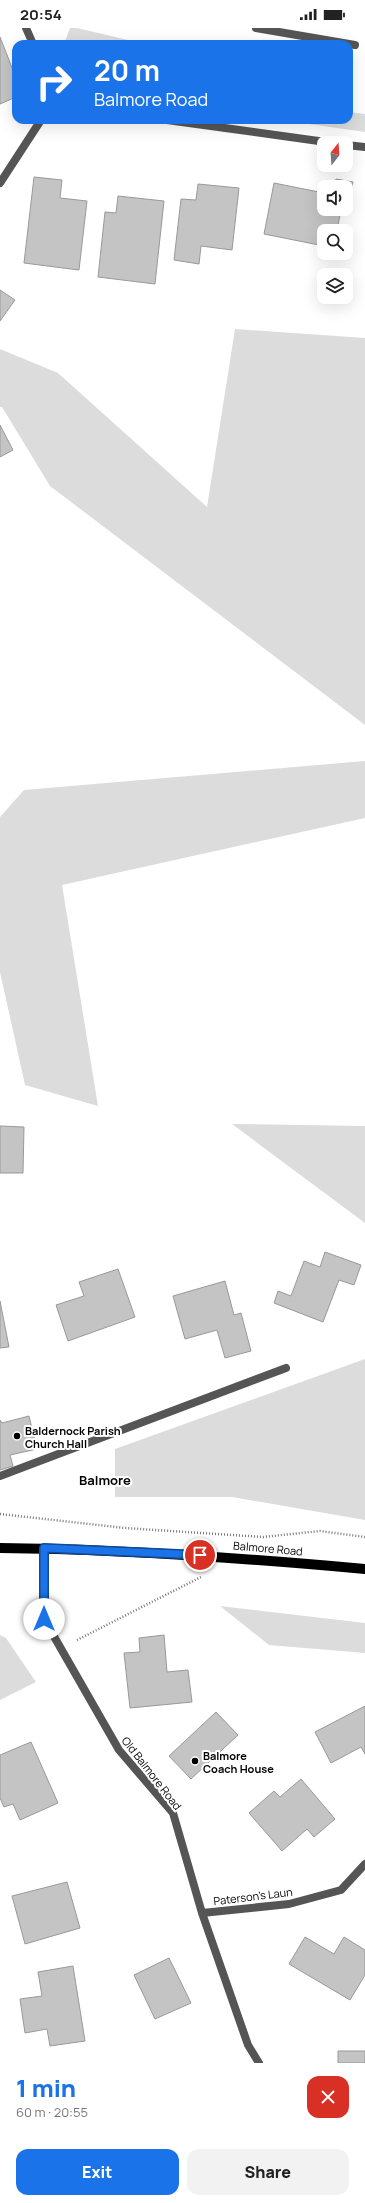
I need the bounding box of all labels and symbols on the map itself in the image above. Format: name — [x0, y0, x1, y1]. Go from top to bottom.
north arrow — [317, 136, 353, 172]
place label: Baldernock Parish Church Hall — [25, 1423, 121, 1451]
marker: Baldernock Parish Church Hall — [12, 1431, 22, 1441]
district label: Balmore — [79, 1471, 131, 1489]
street label: Balmore Road — [233, 1537, 303, 1559]
pin — [183, 1538, 217, 1572]
position arrow — [23, 1598, 65, 1640]
street label: Old Balmore Road — [119, 1733, 185, 1813]
place label: Balmore Coach House — [203, 1748, 274, 1776]
marker: Balmore Coach House — [190, 1756, 200, 1766]
street label: Paterson's Laun — [213, 1884, 293, 1908]

